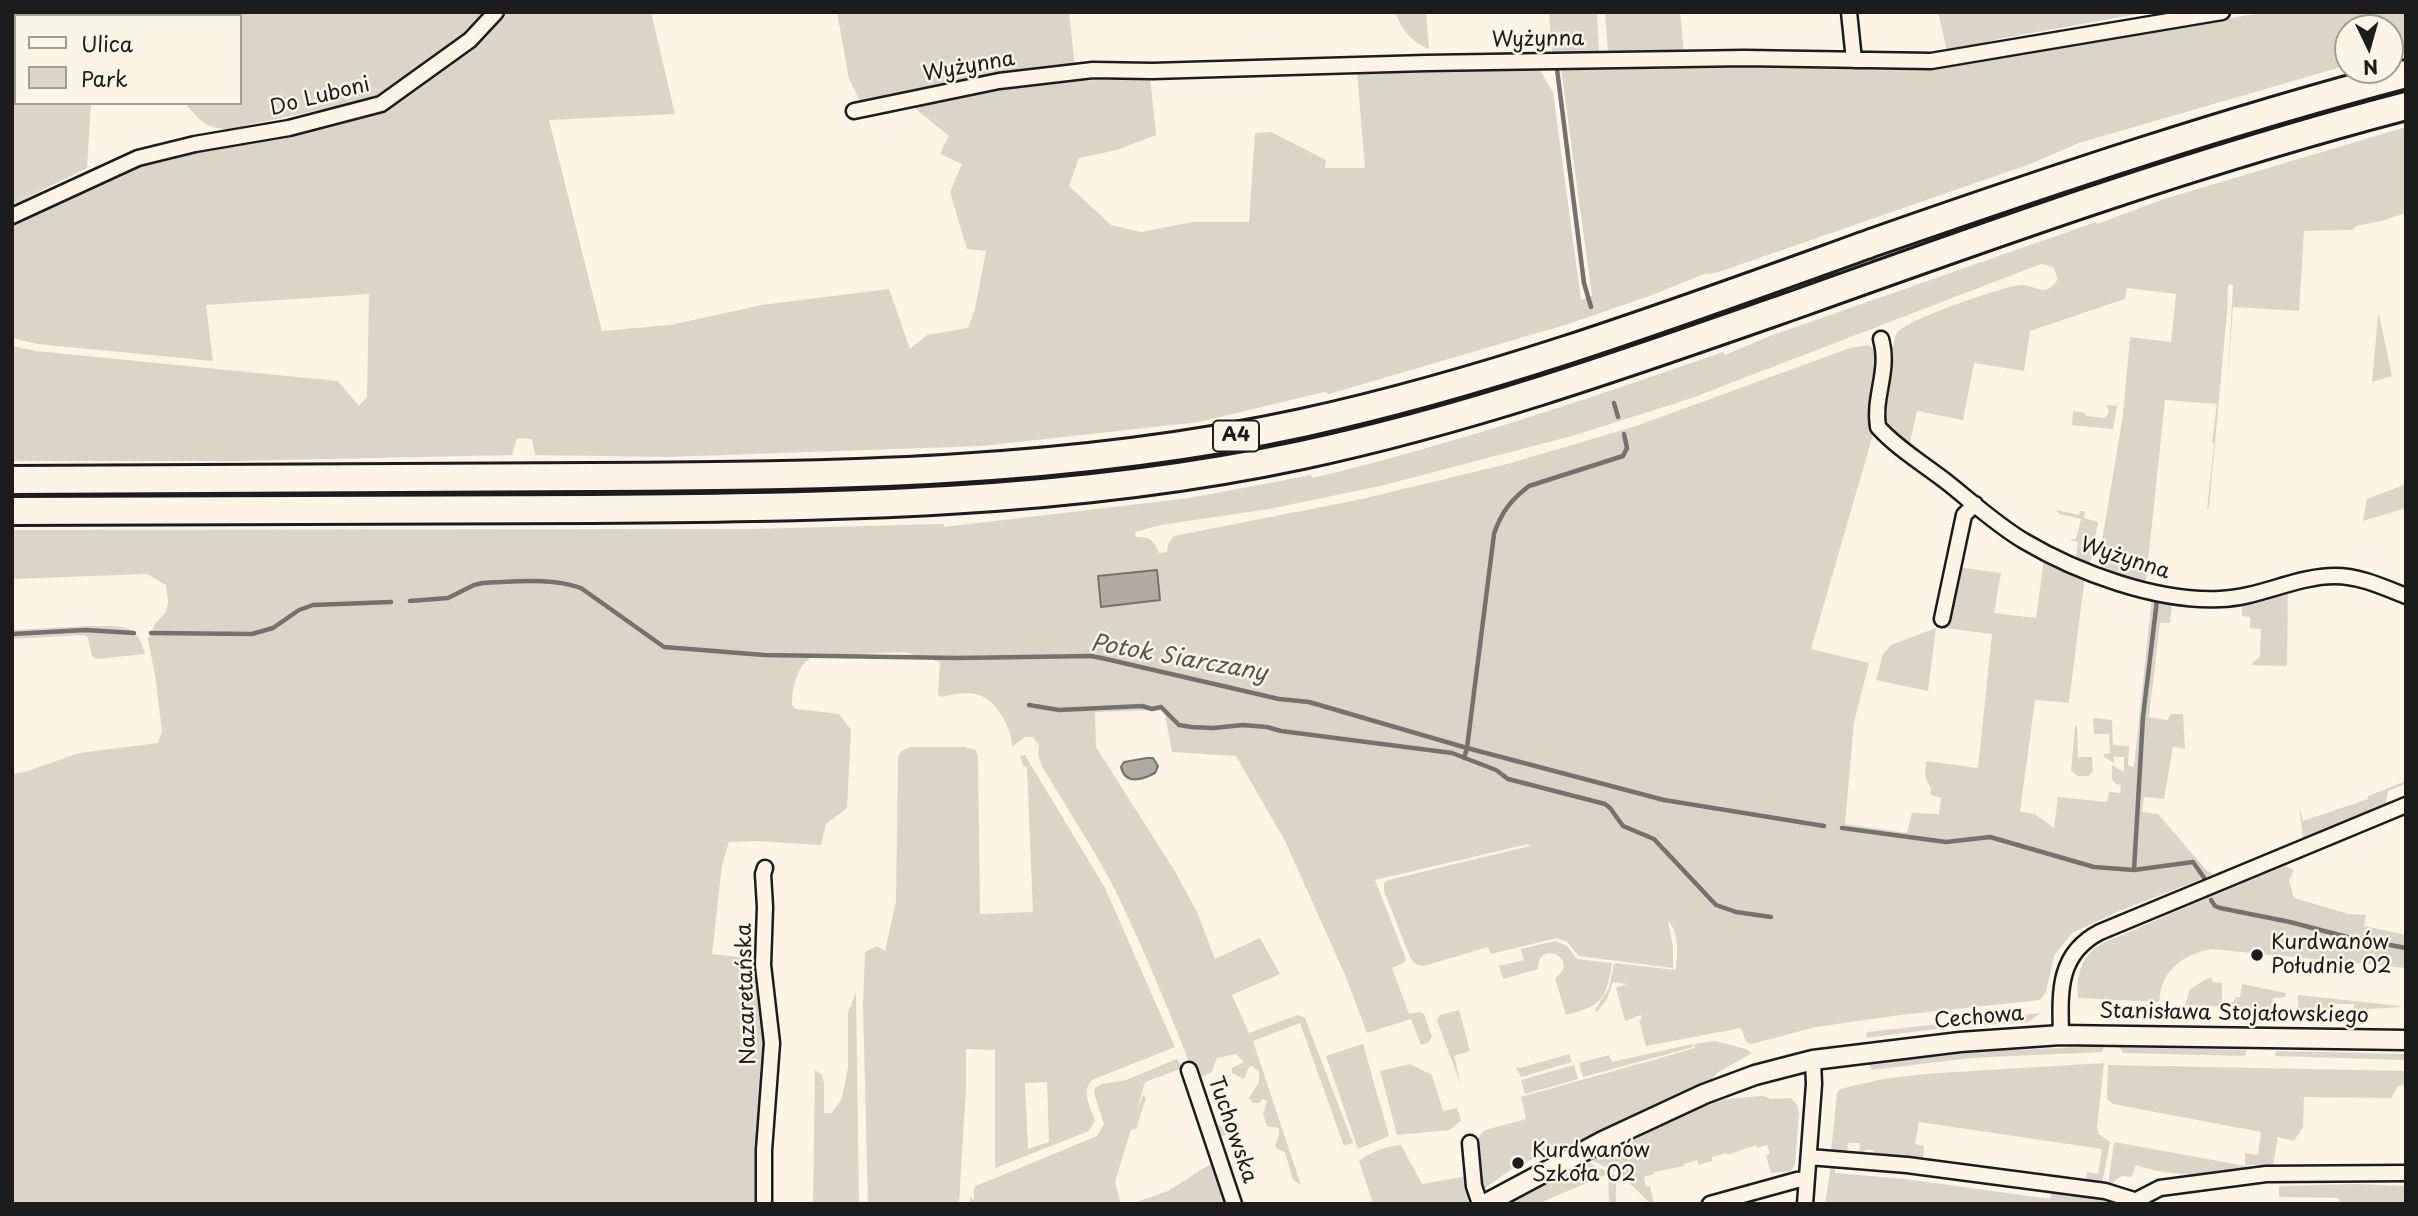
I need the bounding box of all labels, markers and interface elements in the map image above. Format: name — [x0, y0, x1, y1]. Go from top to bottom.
legend — [14, 14, 242, 105]
north arrow — [2334, 14, 2404, 84]
text: Ulica — [81, 27, 133, 59]
street label: Wyżynna — [1492, 27, 1584, 53]
street label: Wyżynna — [921, 47, 1017, 87]
text: N — [2362, 53, 2379, 83]
text: Park — [81, 62, 128, 94]
street label: Do Luboni — [267, 72, 373, 122]
road number: A4 — [1213, 420, 1259, 452]
street label: Wyżynna — [2077, 533, 2173, 585]
water label: Potok Siarczany — [1089, 630, 1269, 688]
street label: Nazaretańska — [732, 923, 762, 1065]
place label: Kurdwanów Południe 02 — [2271, 930, 2392, 980]
marker: Kurdwanów Południe 02 — [2249, 947, 2265, 963]
street label: Stanisława Stojałowskiego — [2099, 999, 2369, 1029]
street label: Cechowa — [1933, 1002, 2025, 1034]
street label: Tuchowska — [1202, 1073, 1262, 1187]
place label: Kurdwanów Szkoła 02 — [1532, 1138, 1650, 1188]
marker: Kurdwanów Szkoła 02 — [1510, 1155, 1526, 1171]

